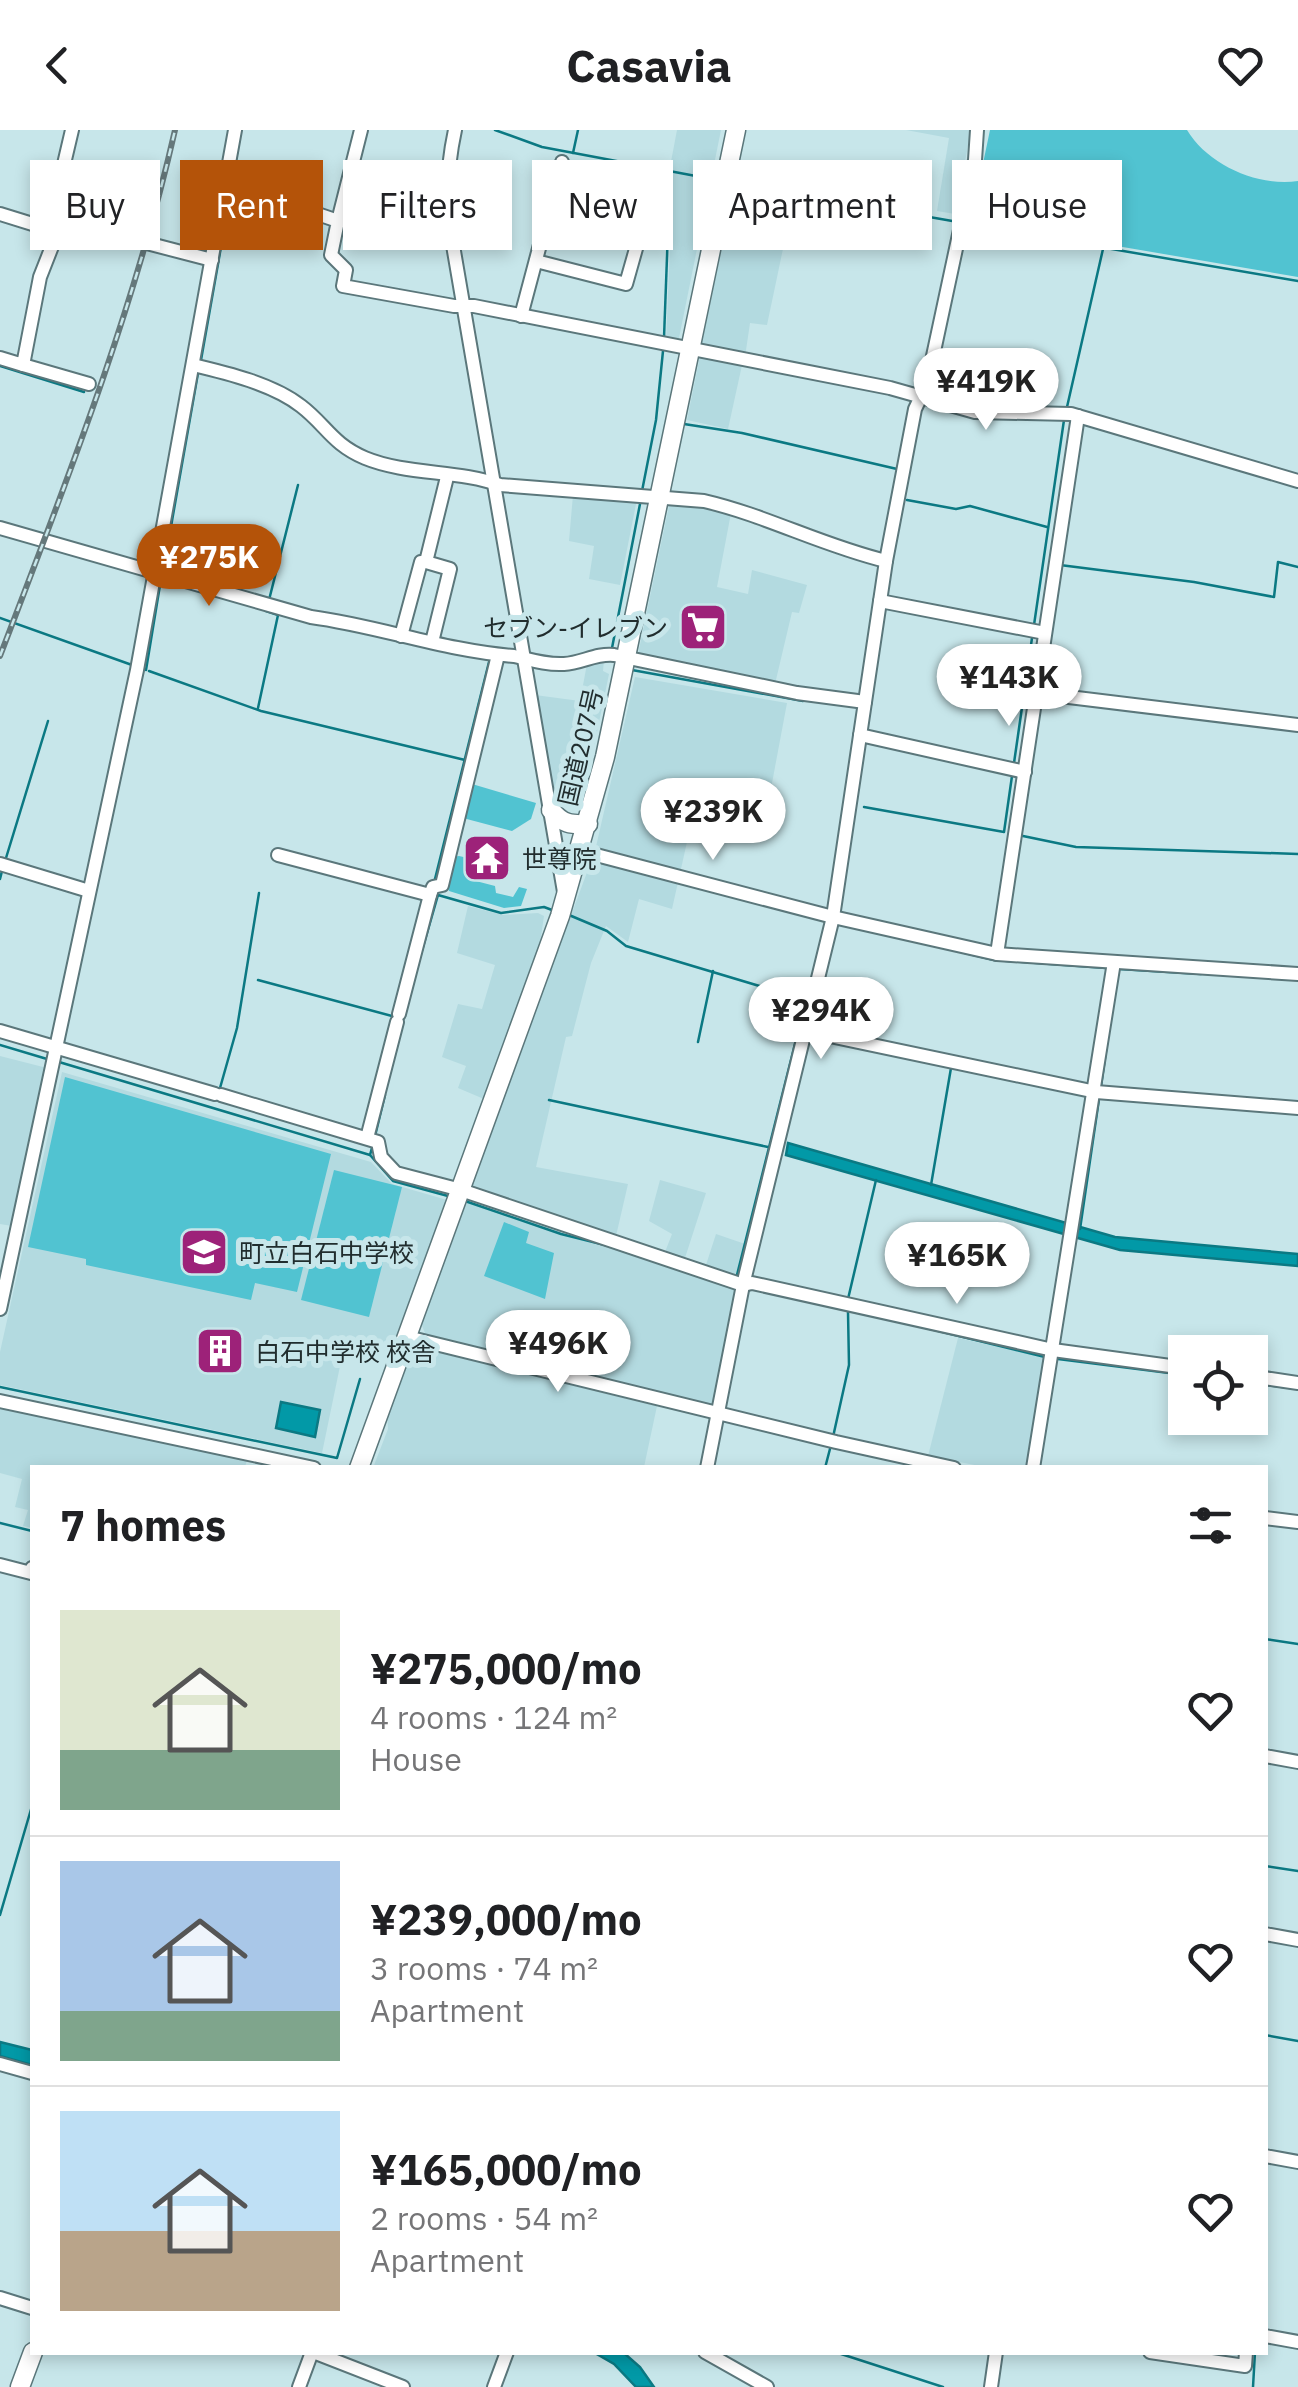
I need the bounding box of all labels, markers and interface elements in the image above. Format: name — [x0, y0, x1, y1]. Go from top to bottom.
text: Casavia — [566, 36, 732, 94]
icon: back — [30, 38, 85, 93]
icon: heart — [1213, 38, 1268, 93]
chip: Buy — [30, 160, 160, 250]
chip: Rent — [180, 160, 323, 250]
chip: Filters — [343, 160, 512, 250]
chip: New — [532, 160, 673, 250]
chip: Apartment — [693, 160, 932, 250]
chip: House — [952, 160, 1122, 250]
pin: ¥419K — [916, 348, 1056, 433]
text: ¥419K — [936, 359, 1036, 401]
pin: ¥275K — [139, 524, 279, 609]
text: ¥275K — [159, 535, 259, 577]
supermarket icon: セブン-イレブン — [677, 601, 729, 653]
place label: セブン-イレブン — [483, 611, 668, 644]
pin: ¥143K — [939, 644, 1079, 729]
text: ¥143K — [959, 655, 1059, 697]
street label: 国道207号 — [550, 685, 610, 809]
pin: ¥239K — [643, 778, 783, 863]
text: ¥239K — [663, 789, 763, 831]
temple icon: 世尊院 — [461, 832, 513, 884]
place label: 世尊院 — [522, 842, 597, 875]
pin: ¥294K — [751, 977, 891, 1062]
text: ¥294K — [771, 988, 871, 1030]
pin: ¥165K — [887, 1222, 1027, 1307]
school or university icon: 町立白石中学校 — [178, 1226, 230, 1278]
text: ¥165K — [907, 1233, 1007, 1275]
place label: 町立白石中学校 — [239, 1236, 414, 1269]
pin: ¥496K — [488, 1310, 628, 1395]
text: ¥496K — [508, 1321, 608, 1363]
building icon: 白石中学校 校舎 — [194, 1325, 246, 1377]
place label: 白石中学校 校舎 — [255, 1335, 436, 1368]
map controls — [1168, 1335, 1268, 1435]
button: locate — [1168, 1335, 1268, 1435]
text: 7 homes — [60, 1498, 226, 1553]
icon: filters — [1183, 1498, 1238, 1553]
text: ¥275,000/mo — [370, 1641, 642, 1696]
icon: home — [140, 1650, 260, 1770]
icon: heart — [1183, 1683, 1238, 1738]
text: 4 rooms · 124 m² — [370, 1696, 617, 1738]
text: House — [370, 1738, 462, 1780]
text: ¥239,000/mo — [370, 1892, 642, 1947]
icon: home — [140, 1901, 260, 2021]
icon: heart — [1183, 1934, 1238, 1989]
text: 3 rooms · 74 m² — [370, 1947, 598, 1989]
text: Apartment — [370, 1989, 524, 2031]
text: ¥165,000/mo — [370, 2142, 642, 2197]
icon: home — [140, 2151, 260, 2271]
icon: heart — [1183, 2184, 1238, 2239]
text: 2 rooms · 54 m² — [370, 2197, 598, 2239]
text: Apartment — [370, 2239, 524, 2281]

